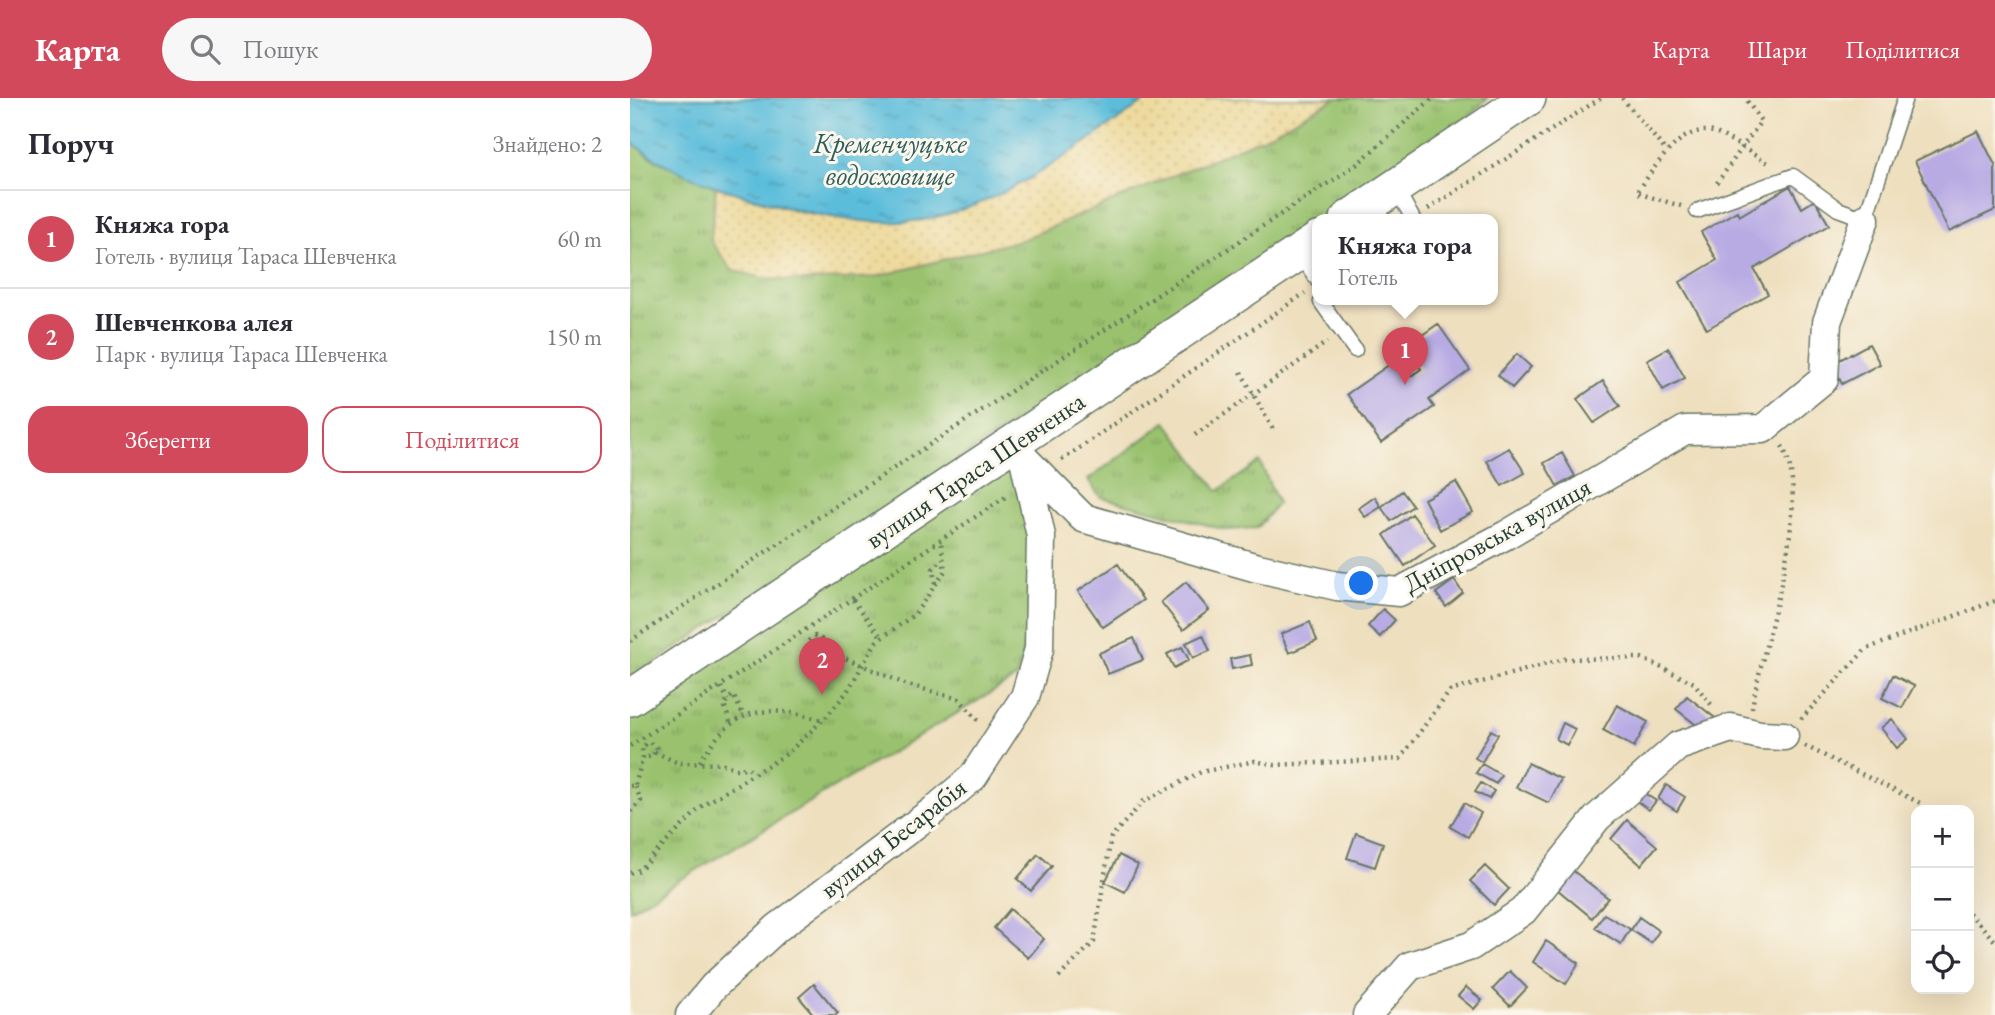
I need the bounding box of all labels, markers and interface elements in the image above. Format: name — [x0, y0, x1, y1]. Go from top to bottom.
search box — [162, 18, 652, 81]
text: Карта — [35, 28, 120, 71]
icon: search — [186, 30, 224, 68]
text: Пошук — [242, 32, 318, 66]
text: Карта — [1652, 34, 1710, 65]
text: Шари — [1748, 34, 1807, 65]
text: Поділитися — [1845, 34, 1960, 65]
text: Поруч — [28, 124, 114, 163]
water label: Кременчуцьке водосховище — [812, 125, 967, 193]
text: Знайдено: 2 — [493, 129, 602, 159]
text: Княжа гора — [95, 207, 229, 241]
popup — [1312, 214, 1498, 305]
text: 1 — [45, 224, 57, 254]
text: 60 m — [557, 224, 602, 254]
text: Княжа гора — [1338, 228, 1472, 262]
text: Готель · вулиця Тараса Шевченка — [95, 241, 397, 271]
text: Готель — [1338, 262, 1398, 292]
text: Шевченкова алея — [95, 305, 293, 339]
text: 2 — [45, 322, 57, 352]
text: 150 m — [546, 322, 602, 352]
pin: 1 — [1382, 327, 1428, 385]
text: Парк · вулиця Тараса Шевченка — [95, 339, 388, 369]
street label: вулиця Тараса Шевченка — [859, 384, 1092, 556]
button: Зберегти — [28, 406, 308, 473]
button: Поділитися — [322, 406, 602, 473]
street label: Дніпровська вулиця — [1397, 469, 1597, 601]
your location — [1344, 566, 1378, 600]
pin: 2 — [799, 637, 845, 695]
street label: вулиця Бесарабія — [813, 770, 973, 906]
map controls — [1911, 805, 1974, 994]
button: + — [1911, 805, 1974, 868]
button: − — [1911, 868, 1974, 931]
button: locate — [1911, 931, 1974, 994]

